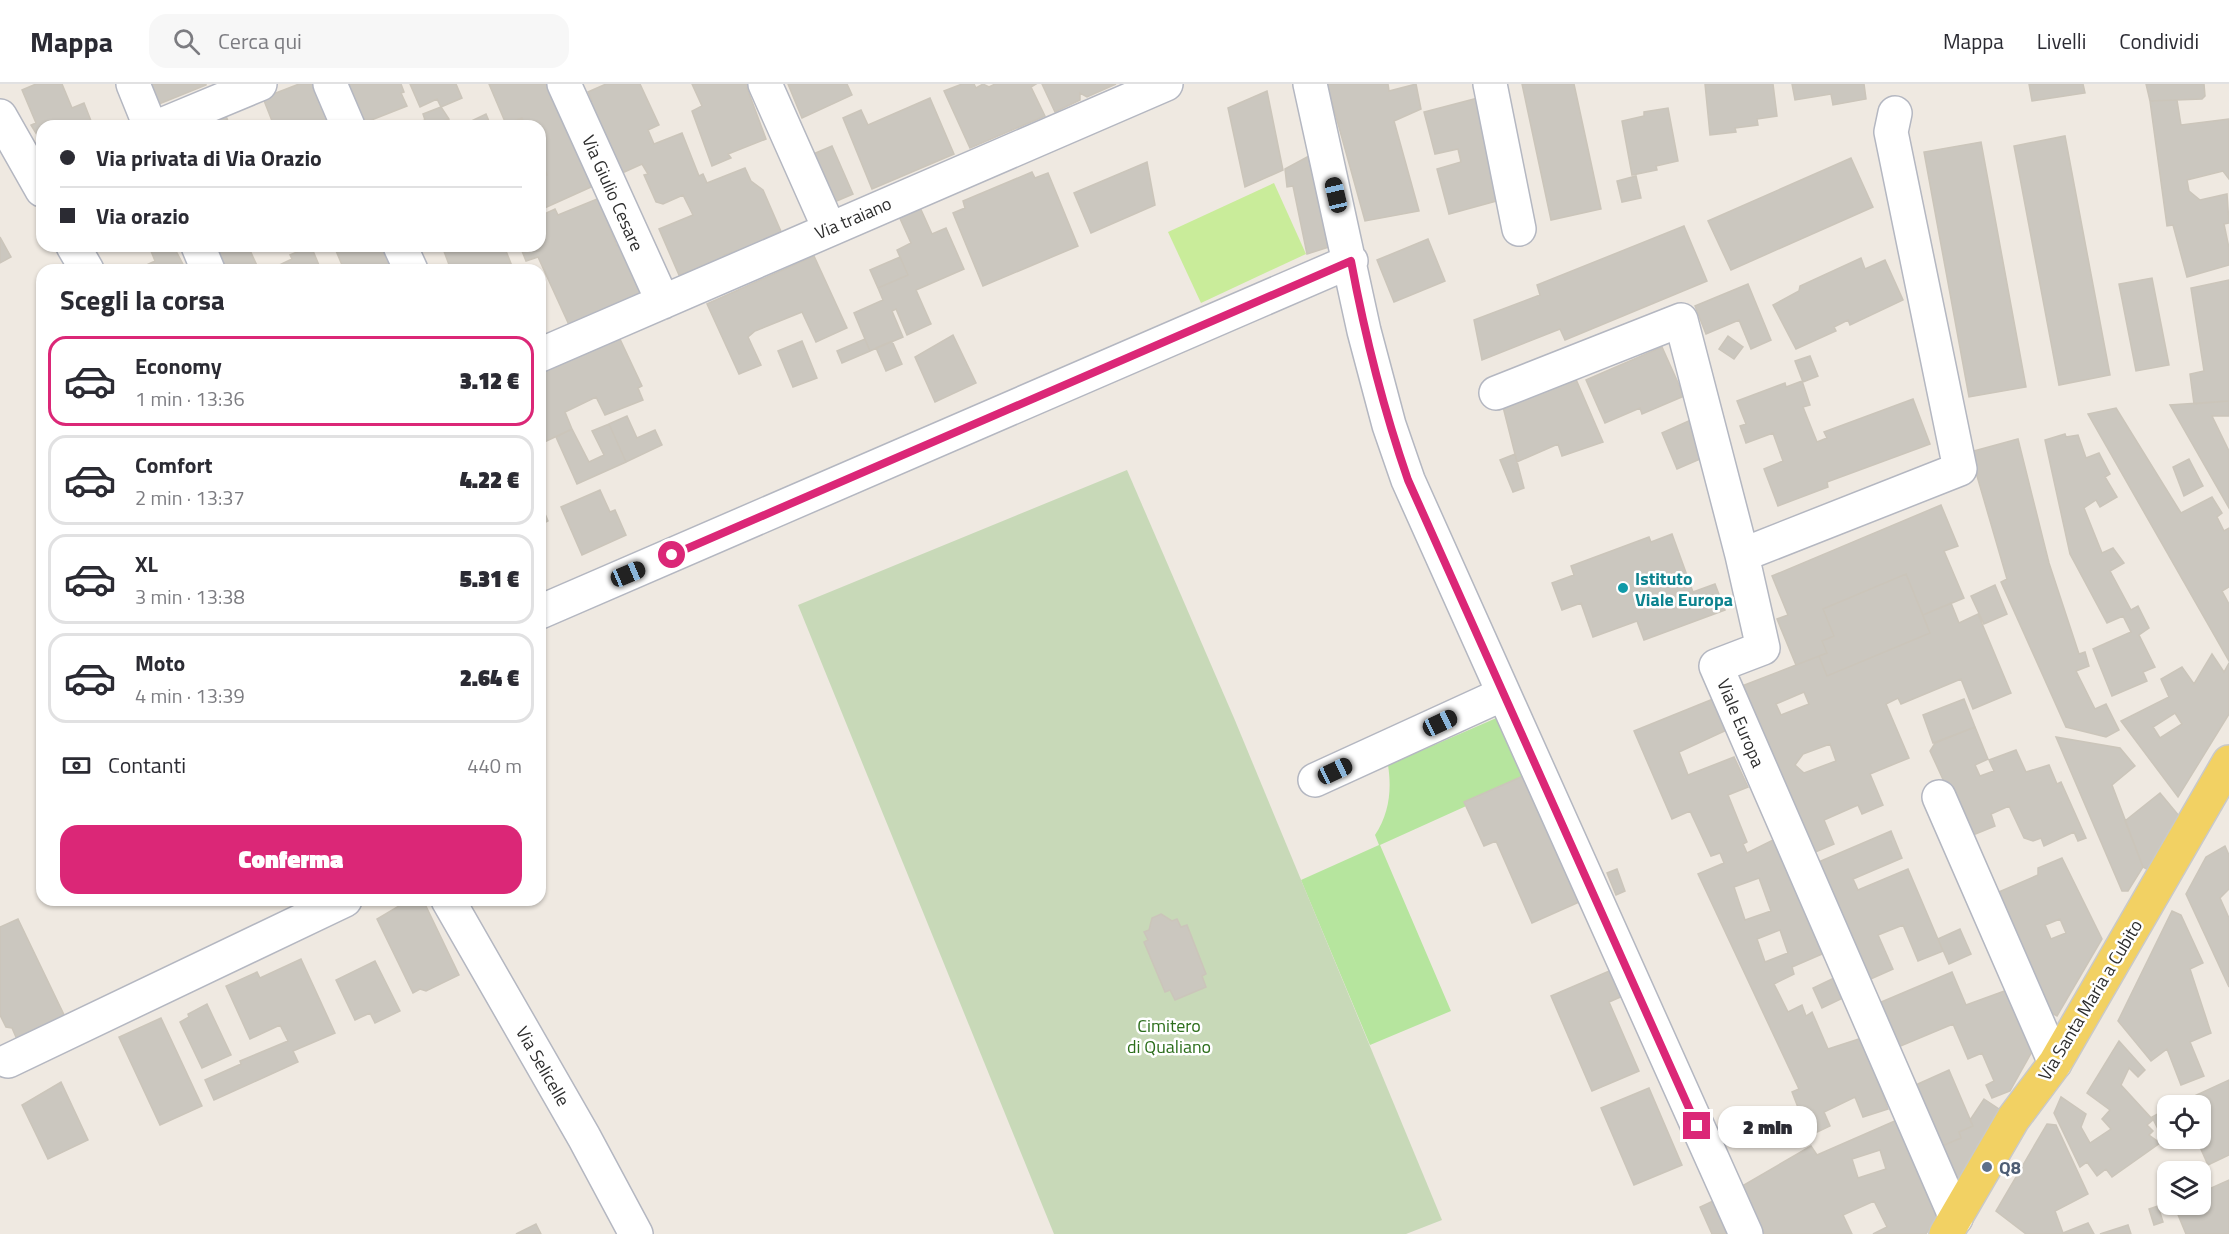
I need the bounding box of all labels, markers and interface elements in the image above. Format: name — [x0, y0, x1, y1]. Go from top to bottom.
search box — [149, 14, 569, 68]
text: Mappa — [30, 20, 113, 63]
text: Cerca qui — [218, 24, 302, 58]
icon: search — [170, 25, 203, 58]
text: Mappa — [1943, 25, 2004, 57]
text: Livelli — [2037, 25, 2086, 57]
text: Condividi — [2119, 25, 2199, 57]
street label: Via Giulio Cesare — [575, 131, 651, 255]
text: Via privata di Via Orazio — [96, 141, 322, 175]
car — [1323, 175, 1349, 215]
street label: Via traiano — [810, 190, 896, 246]
text: Via orazio — [96, 199, 190, 233]
text: Scegli la corsa — [60, 279, 225, 320]
text: Economy — [135, 349, 222, 383]
icon: car — [63, 354, 117, 408]
text: 3.12 € — [460, 364, 519, 398]
text: 1 min · 13:36 — [135, 383, 245, 414]
text: Comfort — [135, 448, 213, 482]
icon: car — [63, 453, 117, 507]
text: 4.22 € — [460, 463, 519, 497]
text: 2 min · 13:37 — [135, 482, 245, 513]
route start — [658, 541, 685, 568]
text: XL — [135, 547, 158, 581]
icon: car — [63, 552, 117, 606]
car — [608, 559, 648, 589]
text: 5.31 € — [460, 562, 519, 596]
place label: Istituto Viale Europa — [1635, 565, 1733, 613]
text: 3 min · 13:38 — [135, 581, 245, 612]
marker: Istituto Viale Europa — [1616, 581, 1630, 595]
text: Moto — [135, 646, 185, 680]
icon: car — [63, 651, 117, 705]
text: 2.64 € — [460, 661, 519, 695]
street label: Viale Europa — [1710, 674, 1772, 772]
text: 4 min · 13:39 — [135, 680, 245, 711]
car — [1420, 707, 1460, 739]
text: Contanti — [108, 748, 186, 782]
icon: cash — [60, 749, 93, 782]
text: 440 m — [467, 750, 522, 781]
car — [1315, 755, 1355, 787]
button: Conferma — [60, 825, 522, 894]
street label: Via Santa Maria a Cubito — [2031, 914, 2149, 1086]
park label: Cimitero di Qualiano — [1127, 1012, 1211, 1060]
street label: Via Selicelle — [509, 1021, 577, 1111]
map controls — [2157, 1095, 2211, 1215]
button: locate — [2157, 1095, 2211, 1149]
callout: 2 min — [1718, 1105, 1817, 1147]
text: 2 min — [1743, 1111, 1792, 1142]
route end — [1683, 1112, 1710, 1139]
place label: Q8 — [1999, 1154, 2021, 1181]
marker: Q8 — [1980, 1160, 1994, 1174]
button: layers — [2157, 1161, 2211, 1215]

